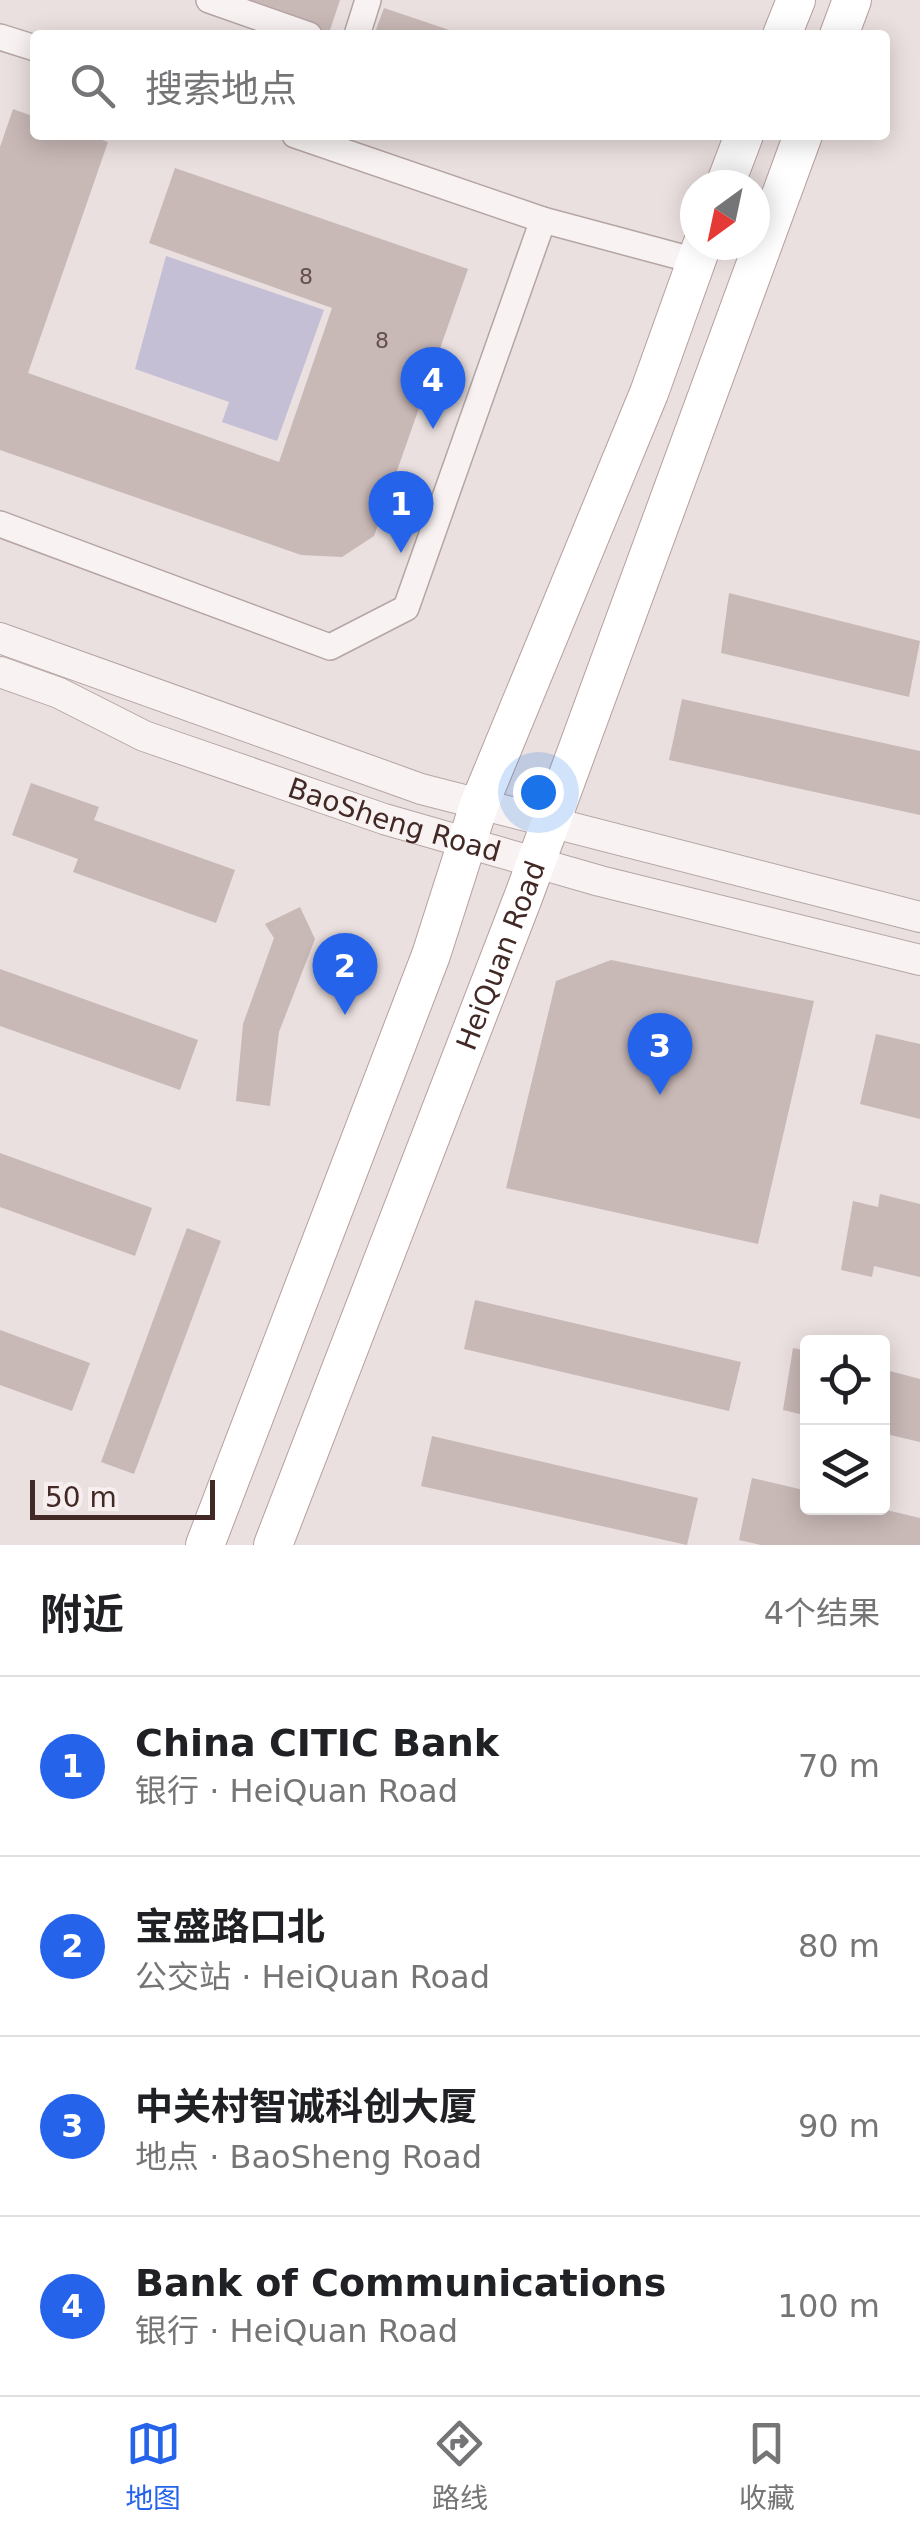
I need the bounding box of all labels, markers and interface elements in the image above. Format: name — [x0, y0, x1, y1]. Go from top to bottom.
search box — [30, 30, 890, 140]
icon: search — [65, 58, 120, 113]
text: 搜索地点 — [145, 67, 297, 111]
north arrow — [680, 170, 770, 260]
house number: 8 — [299, 264, 313, 289]
house number: 8 — [375, 328, 389, 353]
pin: 4 — [400, 346, 466, 429]
pin: 1 — [368, 470, 434, 553]
your location — [513, 767, 564, 818]
street label: BaoSheng Road — [284, 771, 505, 868]
street label: HeiQuan Road — [449, 856, 552, 1055]
pin: 2 — [312, 932, 378, 1015]
pin: 3 — [628, 1012, 692, 1095]
map controls — [800, 1335, 890, 1515]
button: locate — [800, 1335, 890, 1425]
button: layers — [800, 1425, 890, 1515]
scale bar — [30, 1475, 215, 1520]
text: 50 m — [45, 1481, 117, 1514]
text: 附近 — [40, 1590, 124, 1639]
text: 4个结果 — [764, 1594, 880, 1632]
text: China CITIC Bank — [135, 1721, 499, 1765]
text: 1 — [61, 1747, 84, 1785]
text: 70 m — [798, 1747, 880, 1785]
text: 银行 · HeiQuan Road — [135, 1772, 458, 1810]
text: 宝盛路口北 — [135, 1905, 325, 1949]
text: 2 — [61, 1927, 84, 1965]
text: 80 m — [798, 1927, 880, 1965]
text: 公交站 · HeiQuan Road — [135, 1958, 490, 1996]
text: 中关村智诚科创大厦 — [135, 2085, 477, 2129]
text: 3 — [61, 2107, 84, 2145]
text: 90 m — [798, 2107, 880, 2145]
text: 地点 · BaoSheng Road — [135, 2138, 482, 2176]
text: Bank of Communications — [135, 2261, 666, 2305]
text: 4 — [61, 2287, 84, 2325]
text: 100 m — [778, 2287, 880, 2325]
text: 银行 · HeiQuan Road — [135, 2312, 458, 2350]
tab: 地图 — [125, 2416, 181, 2516]
tab: 路线 — [432, 2416, 488, 2516]
tab: 收藏 — [739, 2416, 795, 2516]

